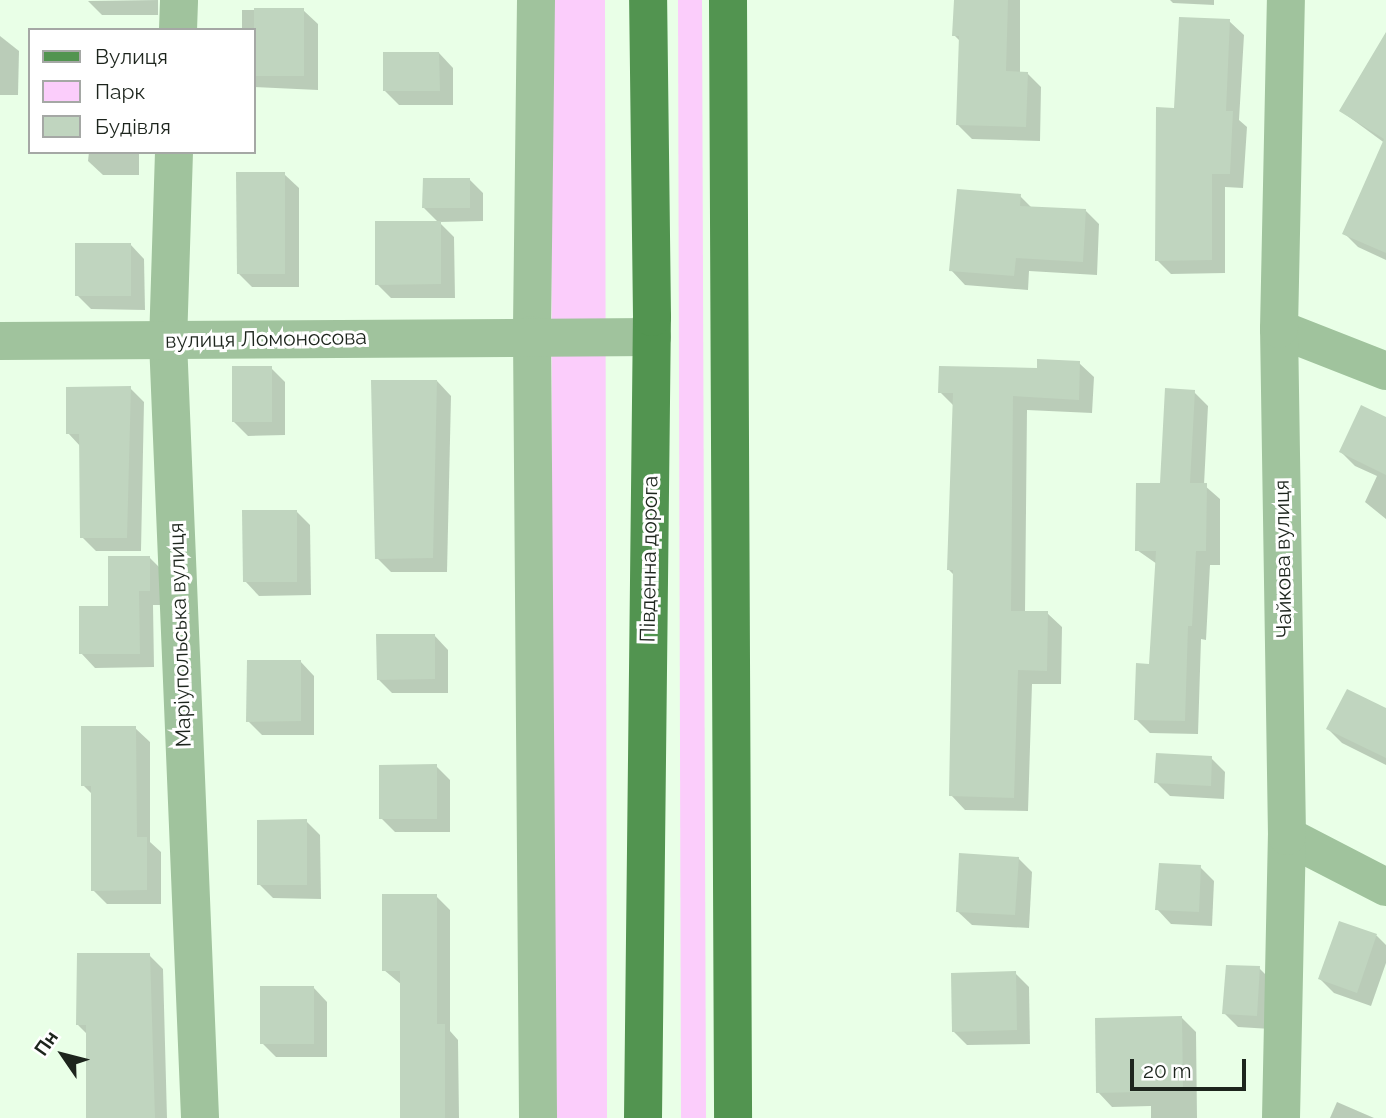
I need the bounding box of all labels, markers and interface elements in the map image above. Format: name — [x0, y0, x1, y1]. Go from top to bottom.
legend — [28, 28, 256, 154]
text: Вулиця — [95, 44, 168, 69]
text: Парк — [95, 79, 145, 104]
text: Будівля — [95, 114, 171, 139]
street label: вулиця Ломоносова — [165, 325, 367, 353]
street label: Південна дорога — [635, 475, 663, 643]
street label: Чайкова вулиця — [1269, 480, 1297, 638]
street label: Маріупольська вулиця — [163, 522, 197, 748]
north arrow — [28, 1020, 98, 1090]
text: Пн — [30, 1026, 62, 1060]
scale bar — [1134, 1044, 1250, 1088]
text: 20 m — [1143, 1058, 1191, 1083]

